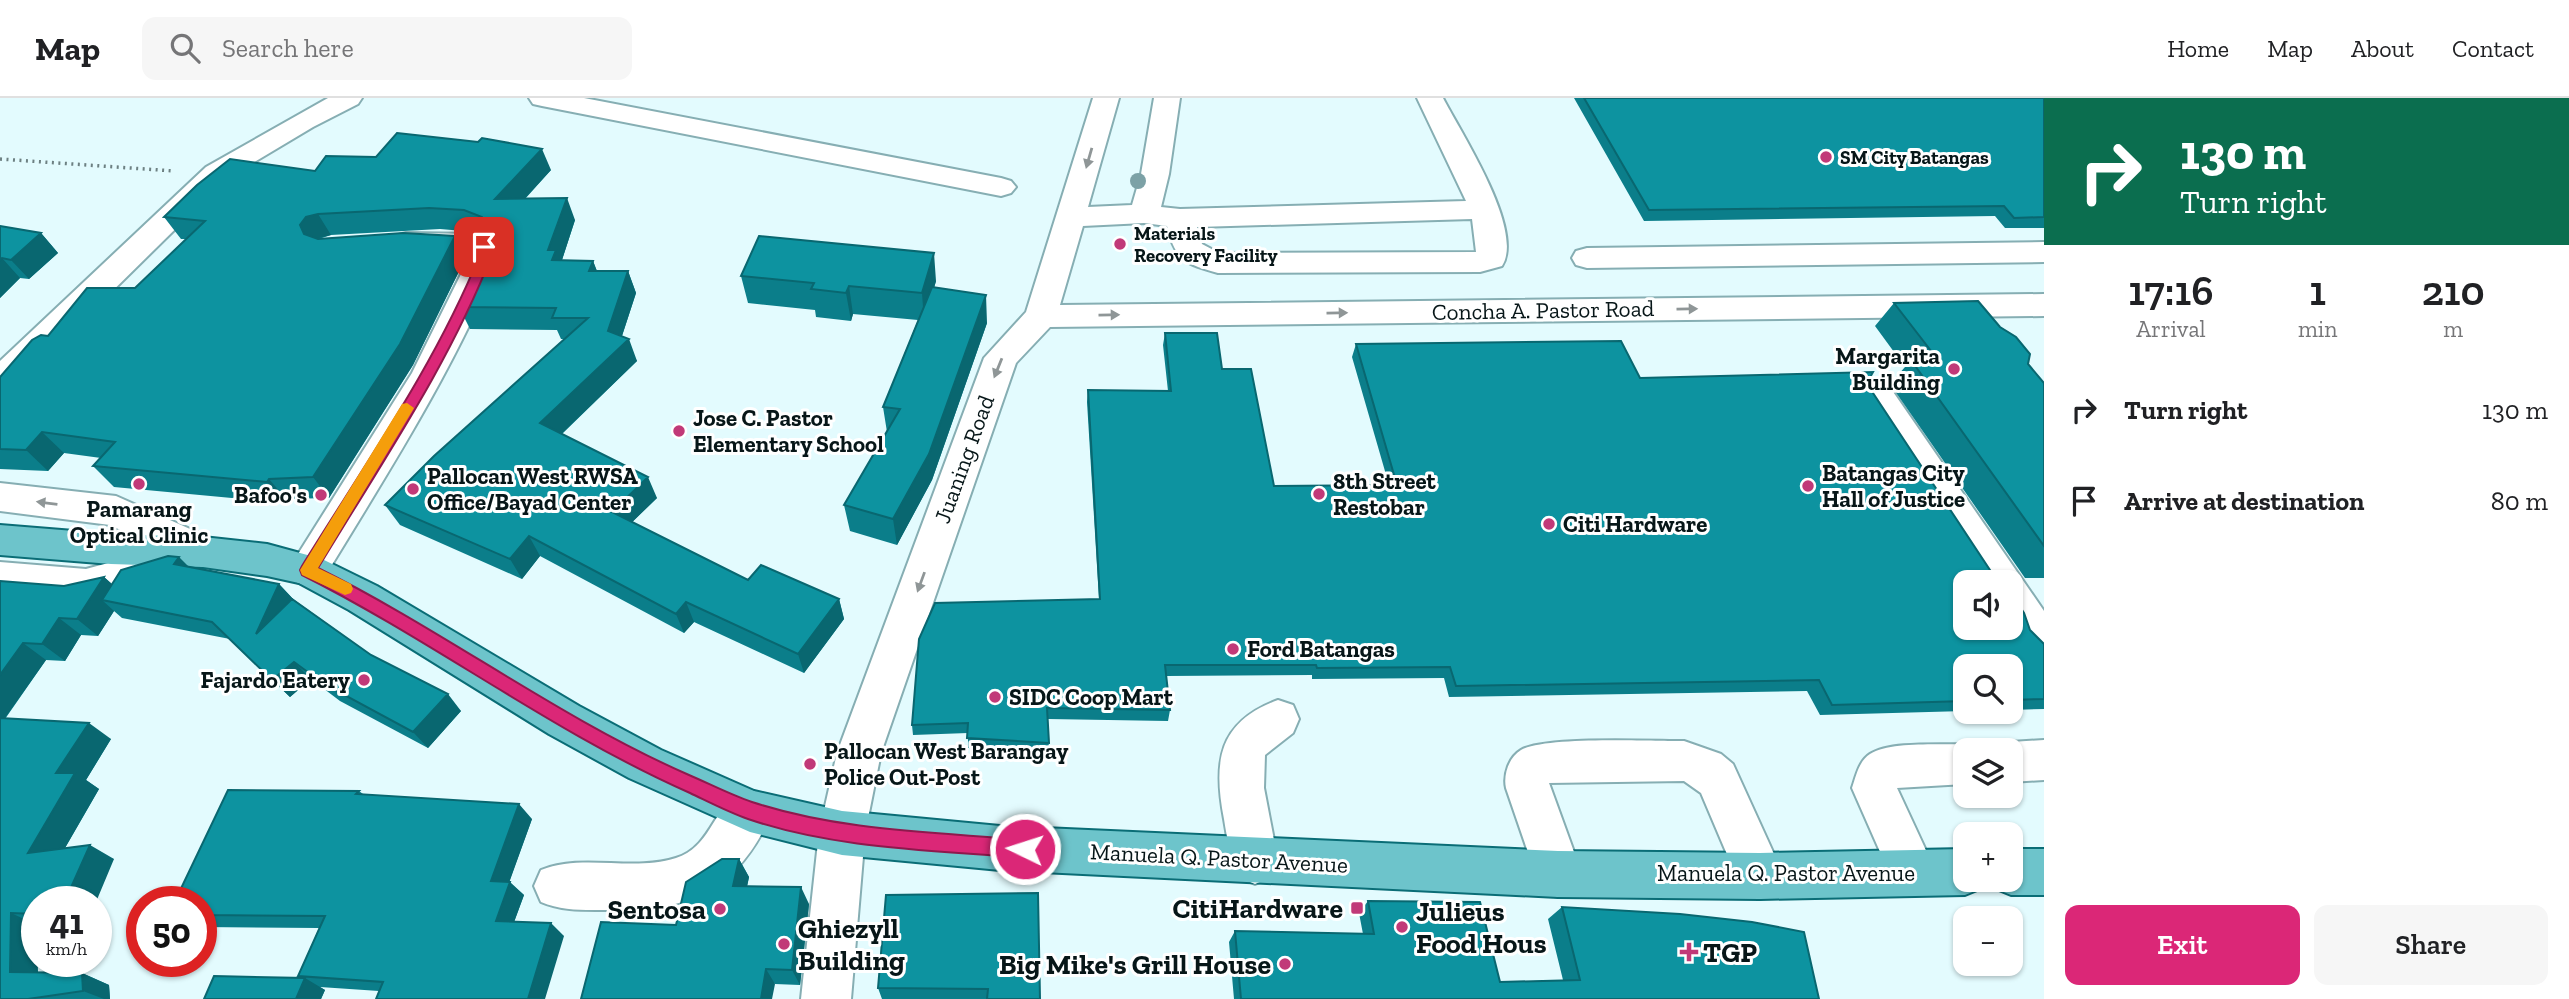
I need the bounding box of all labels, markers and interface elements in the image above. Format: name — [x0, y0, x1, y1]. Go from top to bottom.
search box — [142, 17, 632, 80]
text: Map — [35, 29, 100, 68]
icon: search — [166, 29, 204, 67]
text: Search here — [222, 32, 354, 64]
text: Home — [2167, 34, 2229, 63]
text: Map — [2267, 34, 2313, 63]
text: About — [2351, 34, 2414, 63]
text: Contact — [2452, 34, 2534, 63]
text: 130 m — [2180, 123, 2306, 182]
icon: right — [2065, 126, 2156, 217]
place label: SM City Batangas — [1840, 146, 1989, 169]
one-way arrow — [1084, 147, 1094, 168]
marker: SM City Batangas — [1818, 149, 1834, 165]
text: Turn right — [2180, 183, 2327, 221]
pin — [454, 217, 514, 277]
place label: Materials Recovery Facility — [1134, 222, 1278, 267]
icon: arrive — [465, 228, 503, 266]
marker: Materials Recovery Facility — [1112, 236, 1128, 252]
text: 17:16 — [2128, 265, 2214, 316]
text: 1 — [2309, 265, 2326, 316]
text: 210 — [2422, 265, 2485, 316]
street label: Concha A. Pastor Road — [1432, 294, 1655, 326]
one-way arrow — [1676, 303, 1698, 315]
one-way arrow — [1326, 307, 1348, 319]
one-way arrow — [1099, 309, 1121, 321]
text: Arrival — [2136, 315, 2206, 343]
text: min — [2298, 315, 2337, 343]
text: m — [2443, 315, 2463, 343]
place label: Margarita Building — [1835, 342, 1940, 396]
one-way arrow — [992, 357, 1003, 378]
marker: Margarita Building — [1946, 361, 1962, 377]
street label: Juaning Road — [928, 391, 1000, 527]
icon: right — [2065, 391, 2103, 429]
text: Turn right — [2124, 394, 2247, 426]
text: 130 m — [2482, 394, 2548, 426]
place label: Jose C. Pastor Elementary School — [693, 404, 884, 458]
marker: Jose C. Pastor Elementary School — [671, 423, 687, 439]
place label: Batangas City Hall of Justice — [1822, 459, 1966, 513]
place label: Pallocan West RWSA Office/Bayad Center — [427, 462, 638, 516]
place label: 8th Street Restobar — [1333, 467, 1437, 521]
marker: Pamarang Optical Clinic — [131, 476, 147, 492]
marker: Batangas City Hall of Justice — [1800, 478, 1816, 494]
place label: Bafoo's — [234, 481, 307, 509]
marker: Pallocan West RWSA Office/Bayad Center — [405, 481, 421, 497]
icon: arrive — [2065, 482, 2103, 520]
text: Arrive at destination — [2124, 485, 2364, 517]
text: 80 m — [2491, 485, 2548, 517]
marker: 8th Street Restobar — [1311, 486, 1327, 502]
marker: Bafoo's — [313, 487, 329, 503]
place label: Pamarang Optical Clinic — [70, 495, 208, 549]
one-way arrow — [36, 497, 58, 508]
place label: Citi Hardware — [1563, 510, 1707, 538]
marker: Citi Hardware — [1541, 516, 1557, 532]
map controls — [1953, 570, 2023, 976]
button: sound — [1953, 570, 2023, 640]
one-way arrow — [915, 571, 926, 592]
place label: Ford Batangas — [1247, 635, 1395, 663]
marker: Ford Batangas — [1225, 641, 1241, 657]
button: search — [1953, 654, 2023, 724]
place label: Fajardo Eatery — [200, 666, 351, 694]
marker: Fajardo Eatery — [356, 672, 372, 688]
place label: SIDC Coop Mart — [1009, 683, 1174, 711]
marker: SIDC Coop Mart — [987, 689, 1003, 705]
place label: Pallocan West Barangay Police Out-Post — [824, 737, 1069, 791]
button: layers — [1953, 738, 2023, 808]
marker: Pallocan West Barangay Police Out-Post — [802, 756, 818, 772]
position arrow — [988, 812, 1062, 886]
button: + — [1953, 822, 2023, 892]
street label: Manuela Q. Pastor Avenue — [1089, 837, 1349, 879]
street label: Manuela Q. Pastor Avenue — [1657, 859, 1915, 887]
speed limit sign: 50 — [126, 886, 217, 977]
place label: CitiHardware — [1172, 892, 1343, 925]
place label: Sentosa — [607, 893, 706, 926]
place label: Julieus Food Hous — [1416, 895, 1547, 960]
marker: CitiHardware — [1349, 900, 1365, 916]
text: 41 — [49, 901, 84, 943]
marker: Sentosa — [712, 901, 728, 917]
button: Exit — [2065, 905, 2300, 985]
button: Share — [2314, 905, 2548, 985]
button: − — [1953, 906, 2023, 976]
place label: Ghiezyll Building — [798, 912, 905, 977]
marker: Julieus Food Hous — [1394, 919, 1410, 935]
marker: Ghiezyll Building — [776, 936, 792, 952]
place label: TGP — [1703, 936, 1757, 969]
text: km/h — [46, 938, 87, 960]
marker: TGP — [1681, 944, 1697, 960]
place label: Big Mike's Grill House — [999, 948, 1271, 981]
marker: Big Mike's Grill House — [1277, 956, 1293, 972]

